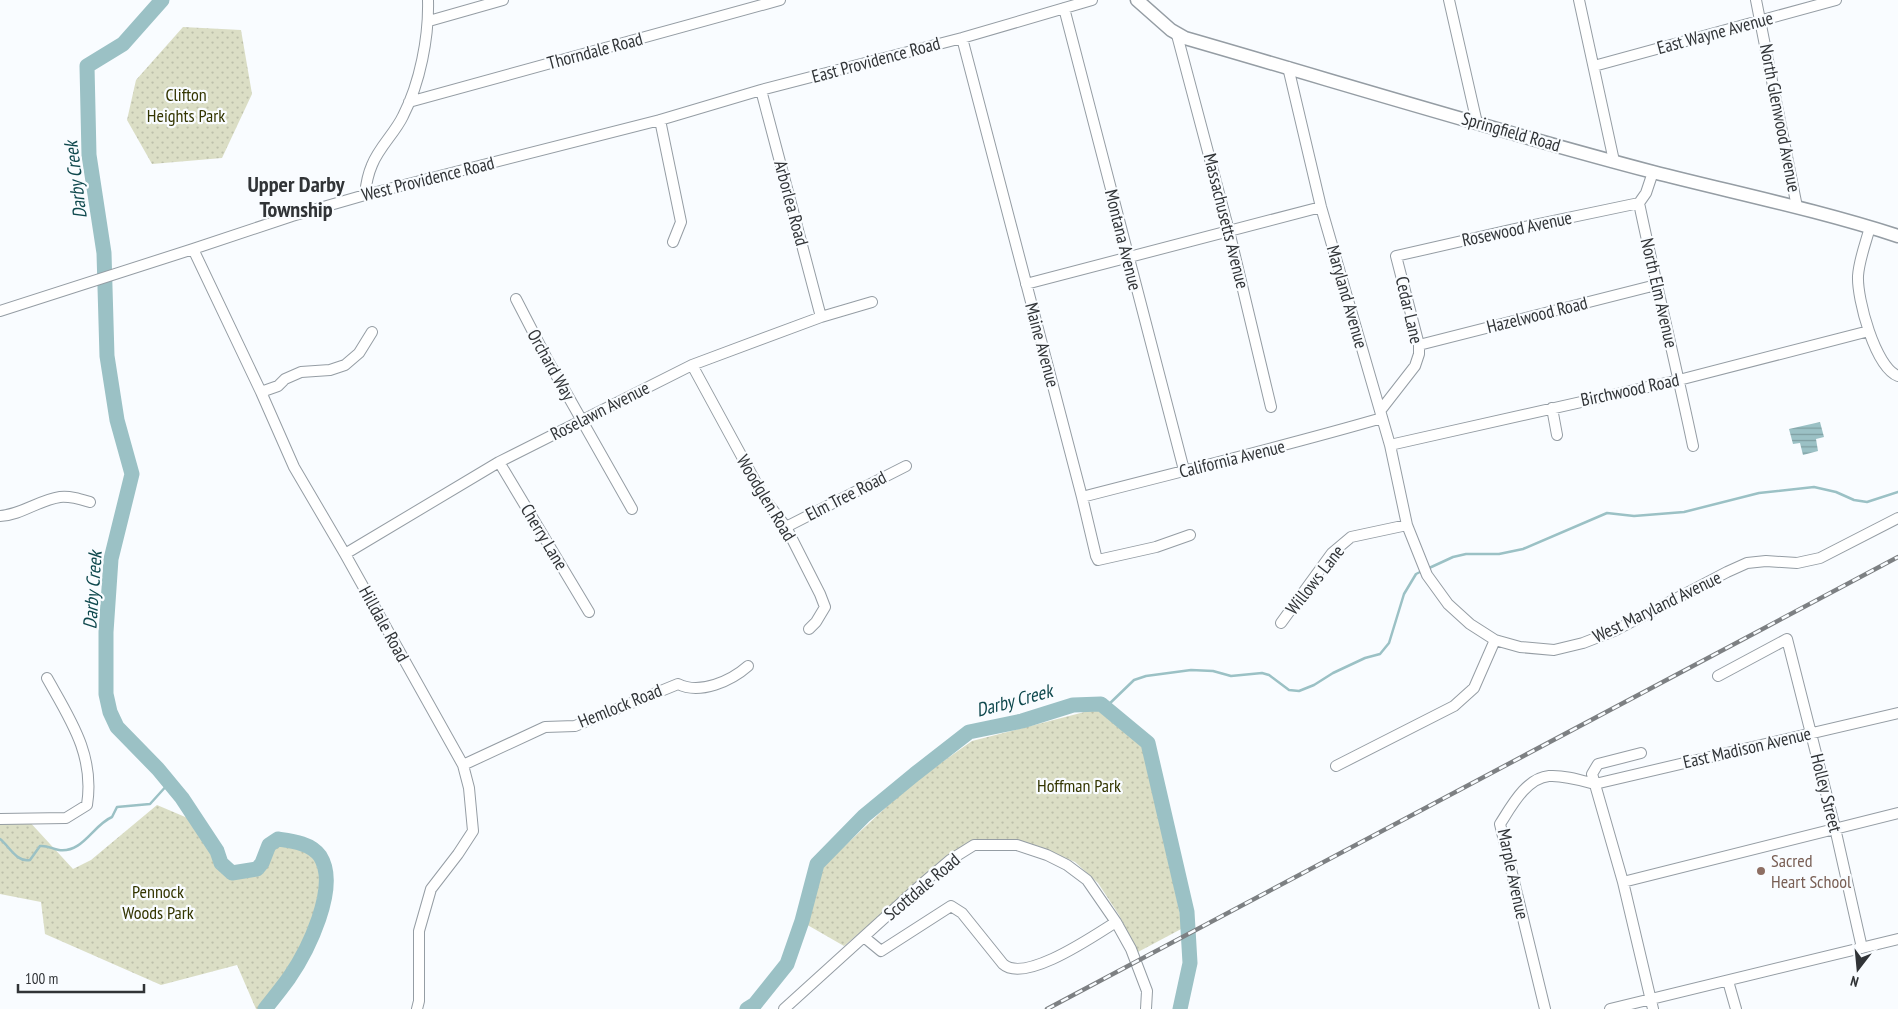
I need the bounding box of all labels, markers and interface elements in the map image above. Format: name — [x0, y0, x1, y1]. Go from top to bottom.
street label: East Wayne Avenue — [1654, 6, 1775, 59]
street label: Thorndale Road — [545, 27, 645, 74]
street label: East Providence Road — [809, 31, 943, 88]
street label: North Glenwood Avenue — [1755, 42, 1806, 194]
park label: Clifton Heights Park — [147, 83, 225, 127]
street label: Springfield Road — [1459, 106, 1563, 157]
water label: Darby Creek — [58, 137, 92, 220]
street label: West Providence Road — [359, 151, 497, 206]
street label: Massachusetts Avenue — [1199, 151, 1254, 291]
street label: Arborlea Road — [769, 158, 814, 248]
district label: Upper Darby Township — [248, 170, 346, 223]
street label: Montana Avenue — [1100, 187, 1147, 293]
street label: Rosewood Avenue — [1460, 206, 1574, 251]
street label: North Elm Avenue — [1636, 236, 1683, 350]
street label: Maryland Avenue — [1322, 243, 1373, 351]
street label: Cedar Lane — [1391, 274, 1428, 346]
street label: Hazelwood Road — [1484, 291, 1590, 338]
street label: Maine Avenue — [1020, 300, 1065, 390]
street label: Orchard Way — [522, 325, 581, 405]
street label: Birchwood Road — [1579, 368, 1681, 411]
street label: Roselawn Avenue — [546, 376, 653, 445]
street label: California Avenue — [1177, 434, 1287, 483]
street label: Woodglen Road — [732, 450, 801, 545]
street label: Elm Tree Road — [801, 465, 890, 526]
street label: Cherry Lane — [516, 499, 573, 574]
street label: Willows Lane — [1280, 540, 1349, 619]
water label: Darby Creek — [77, 548, 107, 630]
street label: West Maryland Avenue — [1589, 566, 1725, 648]
street label: Hilldale Road — [354, 582, 415, 666]
street label: Hemlock Road — [575, 678, 665, 733]
water label: Darby Creek — [973, 678, 1057, 722]
street label: East Madison Avenue — [1681, 722, 1813, 773]
street label: Holley Street — [1806, 751, 1847, 835]
park label: Hoffman Park — [1037, 774, 1121, 797]
street label: Marple Avenue — [1493, 827, 1534, 921]
street label: Scottdale Road — [879, 848, 965, 925]
place label: Sacred Heart School — [1771, 849, 1852, 893]
marker: Sacred Heart School — [1755, 865, 1767, 877]
park label: Pennock Woods Park — [122, 880, 194, 924]
north arrow — [1833, 944, 1883, 994]
scale bar — [18, 962, 144, 994]
text: 100 m — [25, 969, 58, 988]
text: N — [1848, 972, 1861, 991]

